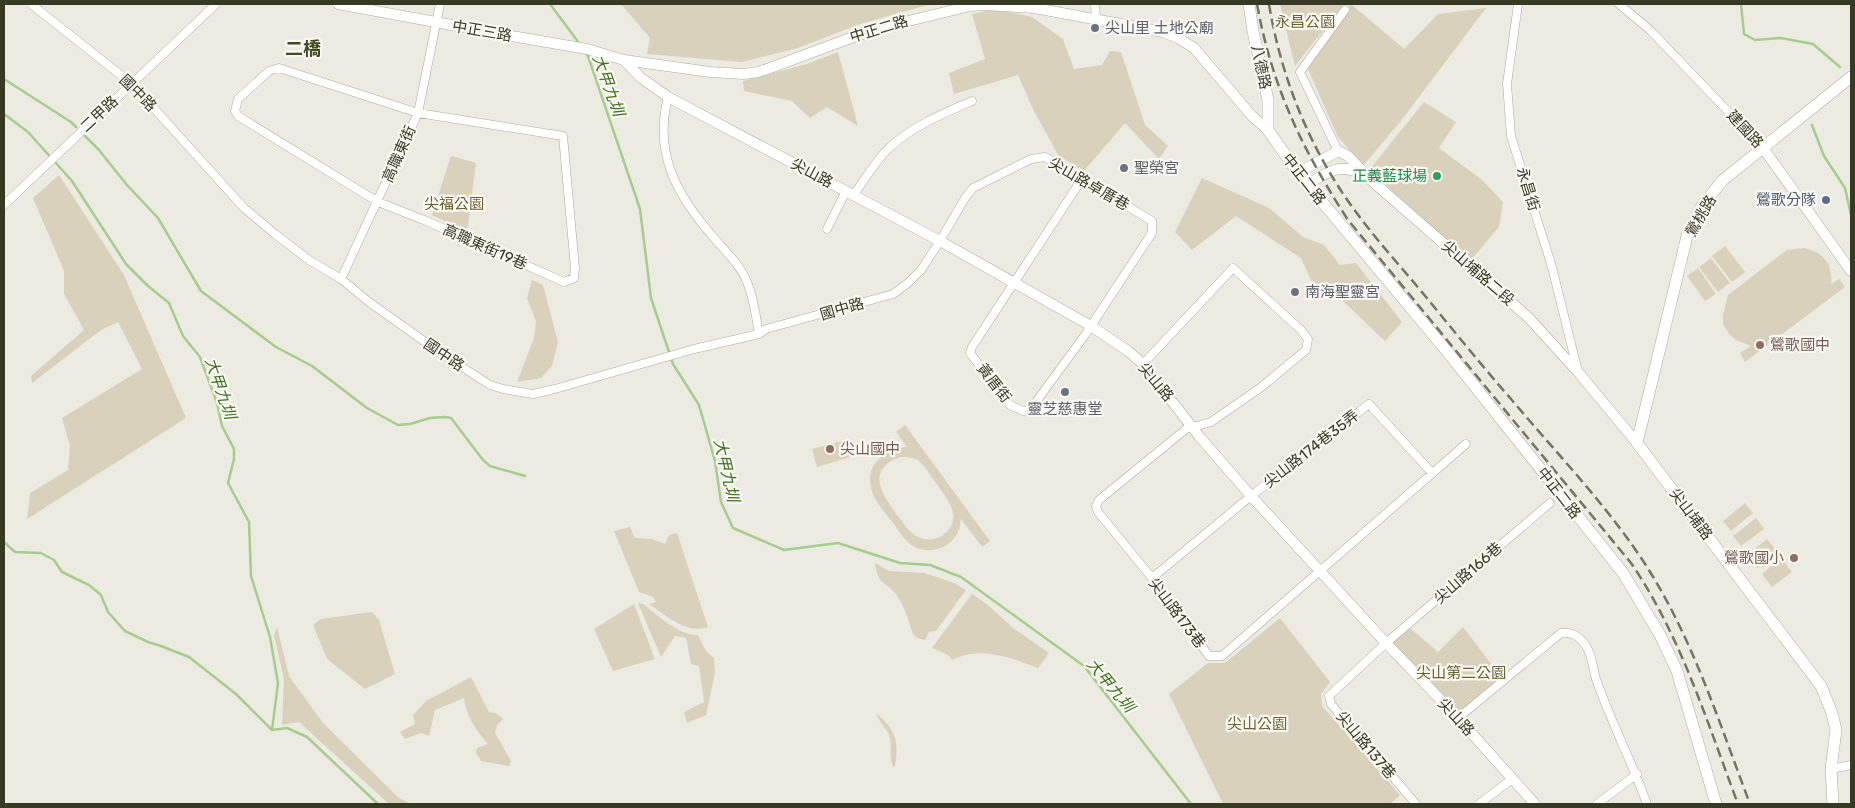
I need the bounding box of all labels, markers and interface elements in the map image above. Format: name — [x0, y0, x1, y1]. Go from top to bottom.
street label: 中正二路 — [848, 12, 910, 46]
park label: 永昌公園 — [1275, 13, 1335, 31]
street label: 中正三路 — [451, 17, 513, 45]
place label: 尖山里 土地公廟 — [1105, 19, 1214, 37]
marker: 尖山里 土地公廟 — [1089, 22, 1101, 34]
district label: 二橋 — [285, 38, 321, 60]
street label: 八德路 — [1248, 43, 1274, 91]
water label: 大甲九圳 — [589, 52, 629, 120]
street label: 國中路 — [116, 71, 160, 115]
street label: 二甲路 — [76, 92, 122, 136]
street label: 建國路 — [1723, 106, 1767, 152]
street label: 高職東街 — [379, 123, 419, 185]
street label: 中正二路 — [1278, 150, 1330, 208]
street label: 尖山路 — [788, 154, 836, 192]
street label: 尖山路卓厝巷 — [1046, 154, 1132, 214]
place label: 聖榮宮 — [1134, 159, 1179, 177]
marker: 聖榮宮 — [1118, 162, 1130, 174]
street label: 永昌街 — [1513, 165, 1543, 213]
place label: 正義藍球場 — [1352, 167, 1427, 185]
marker: 正義藍球場 — [1431, 170, 1443, 182]
place label: 鶯歌分隊 — [1756, 191, 1816, 209]
street label: 鶯桃路 — [1682, 192, 1720, 240]
marker: 鶯歌分隊 — [1820, 194, 1832, 206]
park label: 尖福公園 — [424, 195, 484, 213]
street label: 高職東街19巷 — [440, 220, 530, 274]
street label: 尖山埔路二段 — [1438, 237, 1518, 309]
place label: 南海聖靈宮 — [1305, 283, 1380, 301]
marker: 南海聖靈宮 — [1289, 286, 1301, 298]
street label: 國中路 — [818, 294, 866, 324]
street label: 國中路 — [420, 335, 468, 375]
place label: 鶯歌國中 — [1770, 336, 1830, 354]
marker: 鶯歌國中 — [1754, 339, 1766, 351]
water label: 大甲九圳 — [201, 355, 241, 423]
street label: 尖山路 — [1135, 359, 1177, 405]
street label: 黃厝街 — [973, 360, 1015, 406]
marker: 靈芝慈惠堂 — [1059, 386, 1071, 398]
place label: 靈芝慈惠堂 — [1027, 400, 1103, 418]
street label: 尖山路174巷35弄 — [1260, 406, 1362, 492]
water label: 大甲九圳 — [710, 437, 743, 505]
place label: 尖山國中 — [840, 440, 900, 458]
marker: 尖山國中 — [824, 443, 836, 455]
street label: 中正二路 — [1533, 464, 1585, 522]
street label: 尖山埔路 — [1666, 485, 1716, 543]
street label: 尖山路166巷 — [1430, 538, 1506, 608]
place label: 鶯歌國小 — [1724, 549, 1784, 567]
marker: 鶯歌國小 — [1788, 552, 1800, 564]
street label: 尖山路173巷 — [1145, 574, 1209, 652]
water label: 大甲九圳 — [1083, 655, 1140, 717]
park label: 尖山第二公園 — [1416, 664, 1506, 682]
street label: 尖山路 — [1434, 694, 1478, 740]
street label: 尖山路137巷 — [1332, 707, 1400, 783]
park label: 尖山公園 — [1227, 715, 1287, 733]

